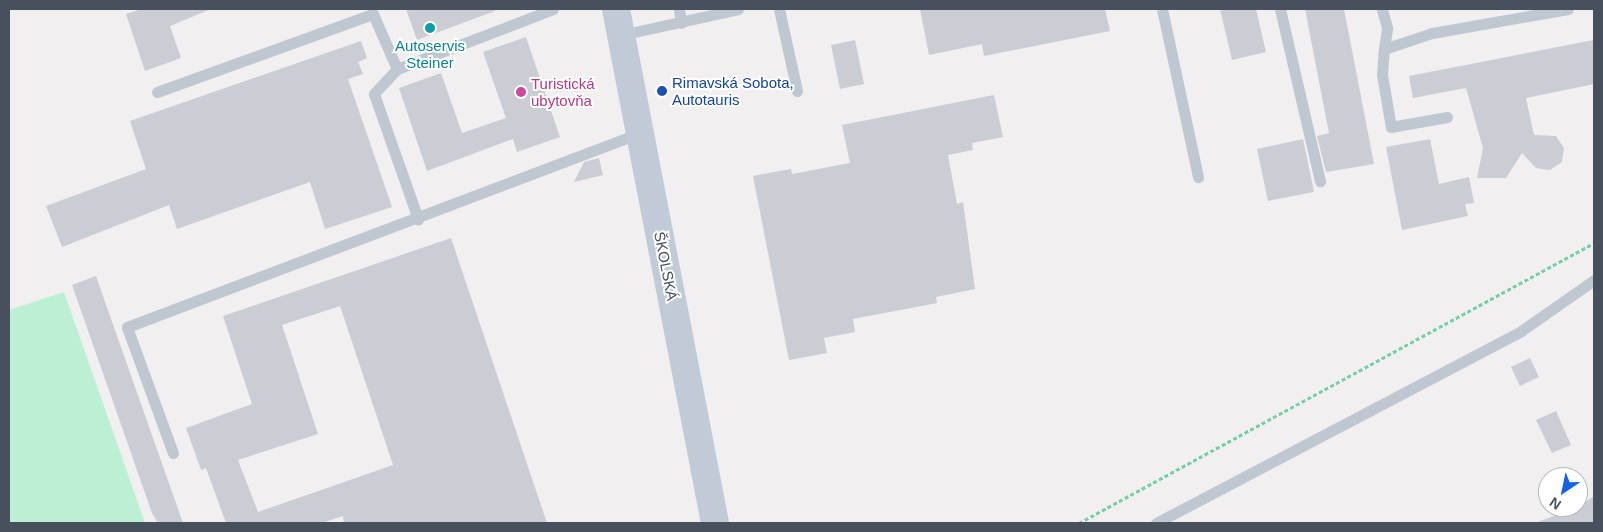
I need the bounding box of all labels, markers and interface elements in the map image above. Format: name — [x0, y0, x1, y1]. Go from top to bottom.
marker: Autoservis Steiner — [424, 22, 436, 34]
place label: Autoservis Steiner — [395, 36, 465, 71]
place label: Rimavská Sobota, Autotauris — [672, 73, 794, 108]
place label: Turistická ubytovňa — [531, 74, 595, 109]
marker: Rimavská Sobota, Autotauris — [656, 85, 668, 97]
marker: Turistická ubytovňa — [515, 86, 527, 98]
street label: ŠKOLSKÁ — [650, 230, 682, 302]
north arrow — [1538, 467, 1588, 517]
text: N — [1547, 494, 1564, 513]

